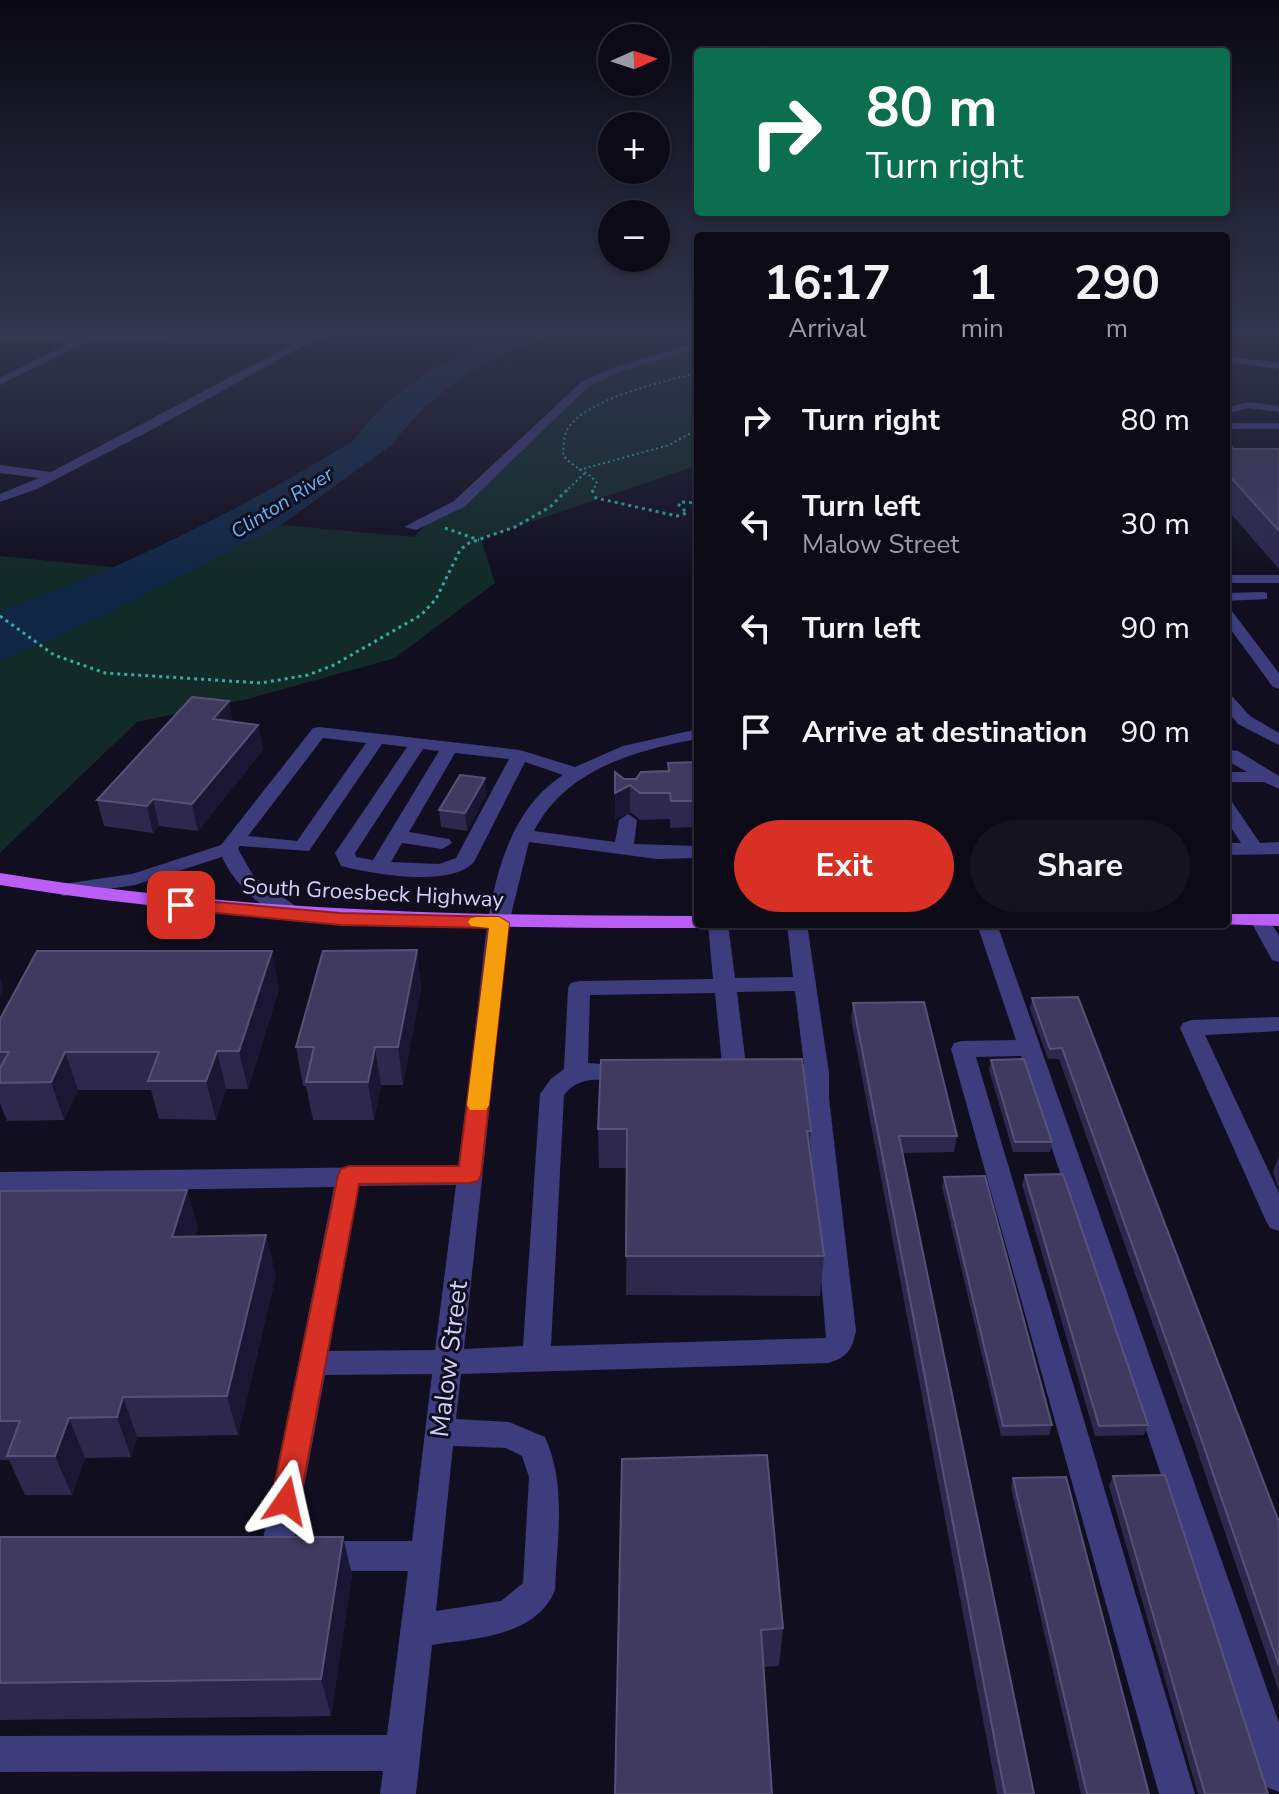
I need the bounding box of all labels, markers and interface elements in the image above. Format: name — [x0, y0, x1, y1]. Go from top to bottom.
north arrow — [598, 24, 670, 96]
map controls — [598, 24, 670, 272]
text: 80 m — [866, 69, 997, 146]
icon: right — [734, 80, 838, 184]
button: + — [598, 112, 670, 184]
text: Turn right — [866, 142, 1023, 191]
button: − — [598, 200, 670, 272]
text: 16:17 — [764, 250, 891, 316]
text: 1 — [968, 250, 997, 316]
text: 290 — [1074, 250, 1160, 316]
text: Arrival — [788, 311, 867, 346]
text: min — [961, 311, 1004, 346]
text: m — [1106, 311, 1128, 346]
icon: right — [734, 398, 778, 442]
text: Turn right — [802, 400, 940, 441]
text: 80 m — [1121, 400, 1190, 441]
water label: Clinton River — [226, 460, 339, 545]
text: Turn left — [802, 486, 920, 527]
icon: left — [734, 502, 778, 546]
text: 30 m — [1121, 504, 1190, 545]
text: Malow Street — [802, 527, 959, 562]
icon: left — [734, 606, 778, 650]
text: Turn left — [802, 608, 920, 649]
text: 90 m — [1121, 608, 1190, 649]
icon: arrive — [734, 710, 778, 754]
text: Arrive at destination — [802, 712, 1087, 753]
text: 90 m — [1121, 712, 1190, 753]
button: Exit — [734, 820, 954, 912]
button: Share — [970, 820, 1190, 912]
pin — [147, 871, 215, 939]
street label: South Groesbeck Highway — [241, 871, 505, 915]
icon: arrive — [159, 883, 203, 927]
street label: Malow Street — [422, 1278, 476, 1439]
position arrow — [244, 1459, 328, 1543]

